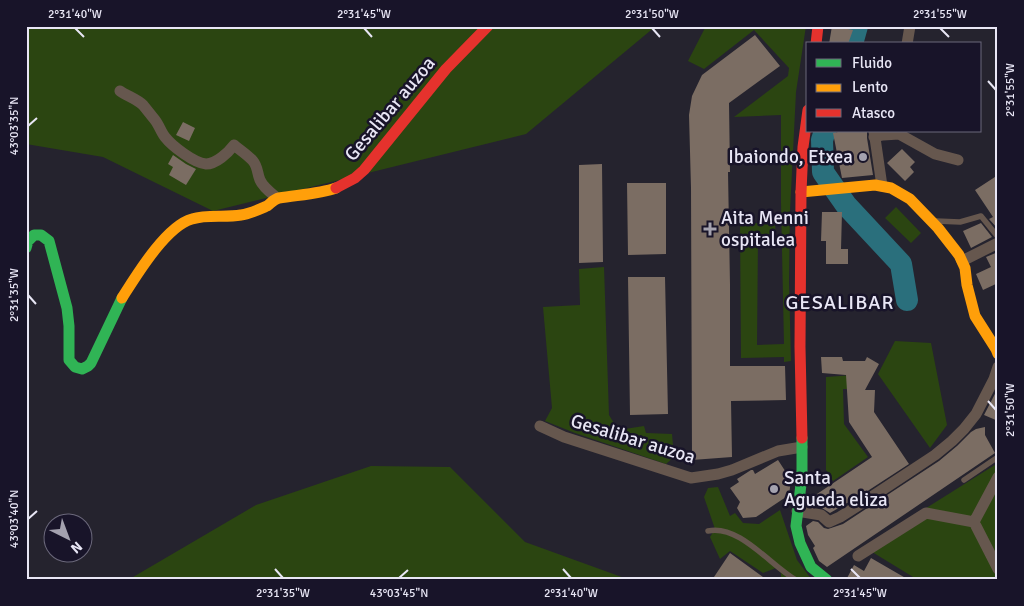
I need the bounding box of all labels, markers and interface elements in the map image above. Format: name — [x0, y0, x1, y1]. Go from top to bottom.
text: 2°31'40"W — [48, 7, 102, 22]
text: 2°31'45"W — [337, 7, 391, 22]
text: 2°31'50"W — [625, 7, 679, 22]
text: 2°31'55"W — [913, 7, 967, 22]
legend — [806, 42, 982, 132]
street label: Gesalibar auzoa — [339, 52, 441, 166]
text: Fluido — [852, 54, 892, 72]
text: 2°31'55"W — [1003, 63, 1018, 117]
text: Lento — [852, 78, 888, 96]
text: 43°03'35"N — [7, 97, 22, 155]
text: Atasco — [852, 104, 895, 122]
place label: Ibaiondo, Etxea — [728, 145, 853, 169]
marker: Ibaiondo, Etxea — [857, 151, 869, 163]
place label: Aita Menni ospitalea — [721, 206, 809, 252]
marker: Aita Menni ospitalea — [703, 222, 717, 236]
text: 2°31'35"W — [7, 268, 22, 322]
district label: GESALIBAR — [786, 290, 894, 315]
text: 2°31'50"W — [1003, 383, 1018, 437]
street label: Gesalibar auzoa — [568, 409, 698, 469]
place label: Santa Agueda eliza — [784, 466, 888, 512]
marker: Santa Agueda eliza — [768, 483, 780, 495]
text: 43°03'40"N — [7, 490, 22, 548]
north arrow — [42, 514, 92, 564]
text: N — [67, 538, 86, 557]
text: 2°31'35"W — [256, 586, 310, 601]
text: 43°03'45"N — [370, 586, 428, 601]
text: 2°31'40"W — [544, 586, 598, 601]
text: 2°31'45"W — [833, 586, 887, 601]

